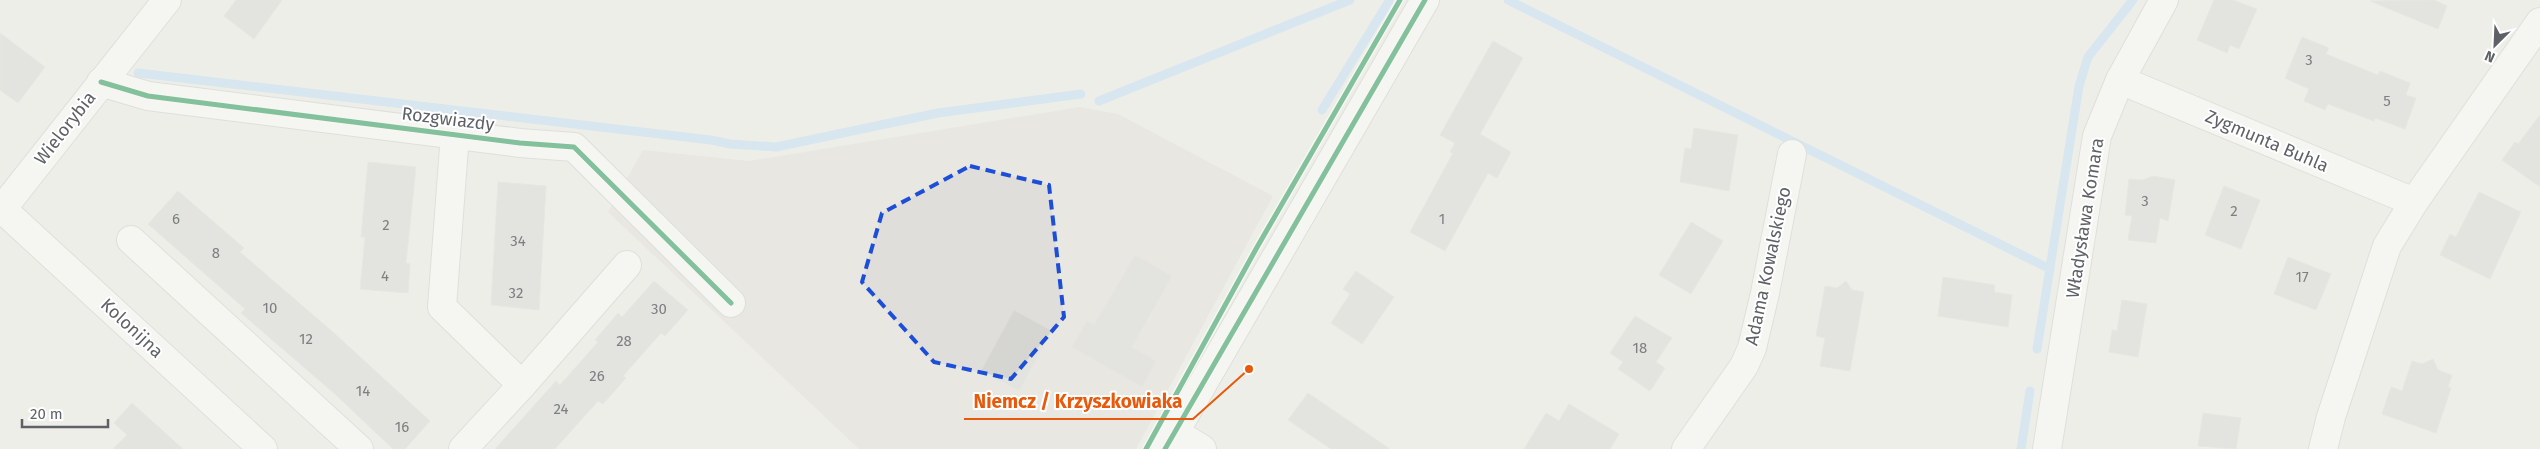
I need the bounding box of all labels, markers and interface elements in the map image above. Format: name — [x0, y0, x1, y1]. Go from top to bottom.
north arrow — [2470, 20, 2520, 70]
text: N — [2482, 47, 2498, 66]
house number: 3 — [2305, 51, 2313, 69]
street label: Wielorybia — [30, 87, 100, 169]
house number: 5 — [2383, 92, 2391, 110]
street label: Rozgwiazdy — [400, 102, 496, 136]
street label: Zygmunta Buhla — [2202, 105, 2332, 177]
street label: Władysława Komara — [2061, 136, 2109, 300]
street label: Adama Kowalskiego — [1740, 185, 1796, 347]
house number: 3 — [2141, 192, 2149, 210]
house number: 2 — [2230, 202, 2238, 220]
house number: 6 — [172, 210, 180, 228]
house number: 1 — [1439, 210, 1445, 228]
house number: 2 — [382, 216, 390, 234]
house number: 34 — [510, 232, 526, 250]
house number: 8 — [212, 244, 220, 262]
house number: 4 — [381, 267, 389, 285]
house number: 17 — [2295, 268, 2309, 286]
house number: 32 — [509, 284, 523, 302]
street label: Kolonijna — [96, 294, 168, 362]
house number: 10 — [263, 299, 277, 317]
house number: 30 — [651, 300, 667, 318]
house number: 12 — [299, 330, 313, 348]
house number: 28 — [616, 332, 632, 350]
house number: 18 — [1633, 339, 1647, 357]
house number: 26 — [589, 367, 605, 385]
house number: 14 — [356, 382, 370, 400]
callout: Niemcz / Krzyszkowiaka — [964, 385, 1193, 419]
text: Niemcz / Krzyszkowiaka — [974, 390, 1182, 413]
scale bar — [22, 396, 109, 428]
house number: 24 — [553, 400, 569, 418]
text: 20 m — [30, 405, 63, 423]
house number: 16 — [395, 418, 409, 436]

